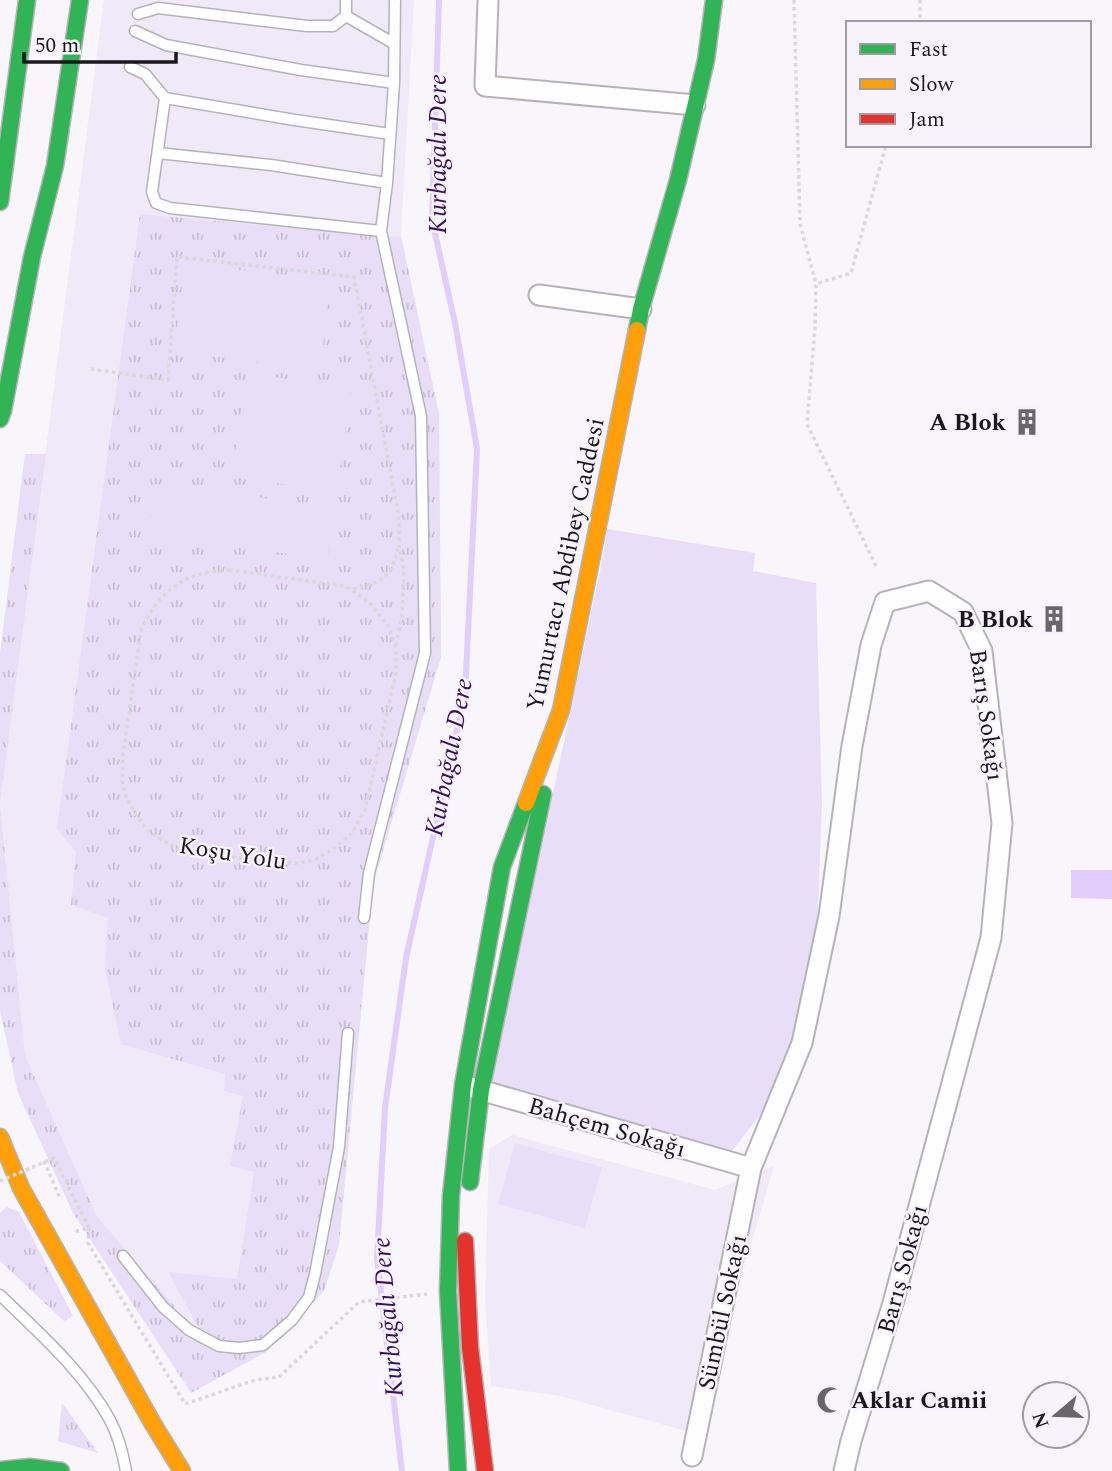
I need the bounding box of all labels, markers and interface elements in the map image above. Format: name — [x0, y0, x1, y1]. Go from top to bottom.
scale bar — [24, 21, 177, 65]
legend — [846, 21, 1091, 147]
text: 50 m — [35, 30, 79, 62]
text: Fast — [909, 34, 948, 66]
text: Slow — [909, 69, 955, 101]
water label: Kurbağalı Dere — [418, 74, 458, 234]
text: Jam — [909, 104, 945, 136]
place label: A Blok — [929, 405, 1007, 441]
building icon: A Blok — [1012, 407, 1042, 437]
street label: Yumurtacı Abdibey Caddesi — [517, 414, 615, 714]
place label: B Blok — [958, 602, 1034, 638]
building icon: B Blok — [1039, 604, 1069, 634]
street label: Barış Sokağı — [959, 647, 1013, 783]
water label: Kurbağalı Dere — [414, 675, 484, 840]
street label: Koşu Yolu — [176, 828, 289, 880]
street label: Bahçem Sokağı — [524, 1088, 690, 1168]
street label: Barış Sokağı — [868, 1201, 937, 1338]
street label: Sümbül Sokağı — [689, 1231, 757, 1393]
water label: Kurbağalı Dere — [361, 1235, 415, 1399]
north arrow — [1021, 1380, 1091, 1450]
place label: Aklar Camii — [851, 1383, 987, 1419]
mosque icon: Aklar Camii — [815, 1385, 845, 1415]
text: N — [1025, 1408, 1058, 1432]

